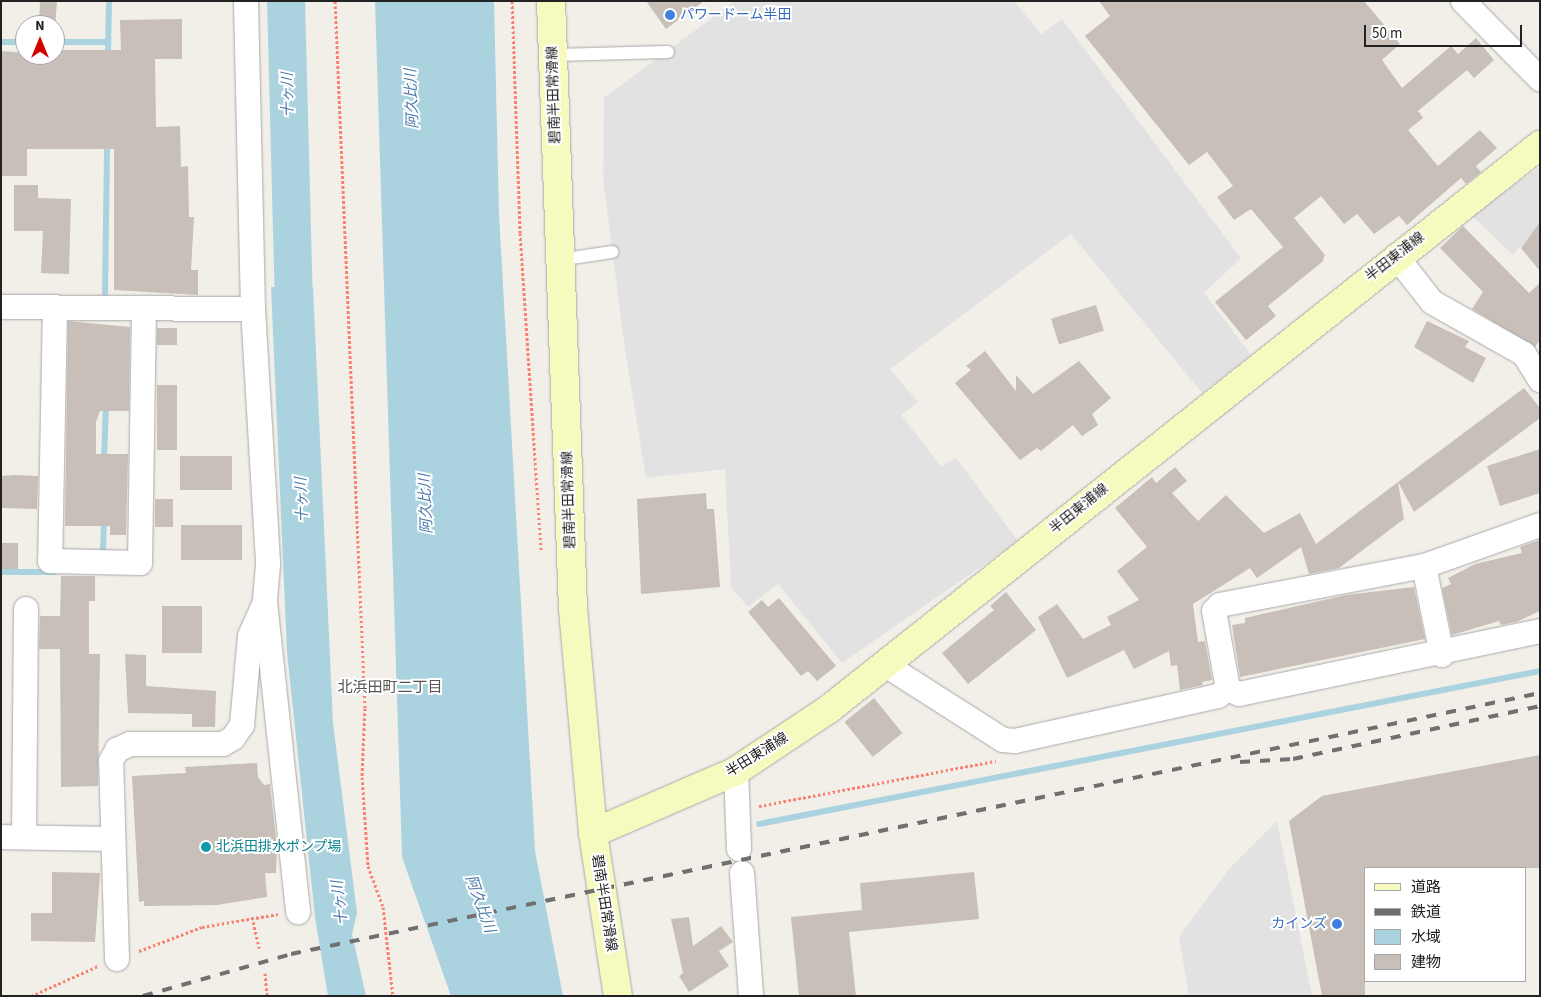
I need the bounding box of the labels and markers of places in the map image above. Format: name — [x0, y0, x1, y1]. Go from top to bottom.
place label: パワードーム半田 — [680, 7, 792, 23]
marker: パワードーム半田 — [664, 9, 676, 21]
place label: 北浜田排水ポンプ場 — [216, 839, 342, 855]
marker: 北浜田排水ポンプ場 — [200, 841, 212, 853]
place label: カインズ — [1271, 916, 1327, 932]
marker: カインズ — [1331, 918, 1343, 930]

